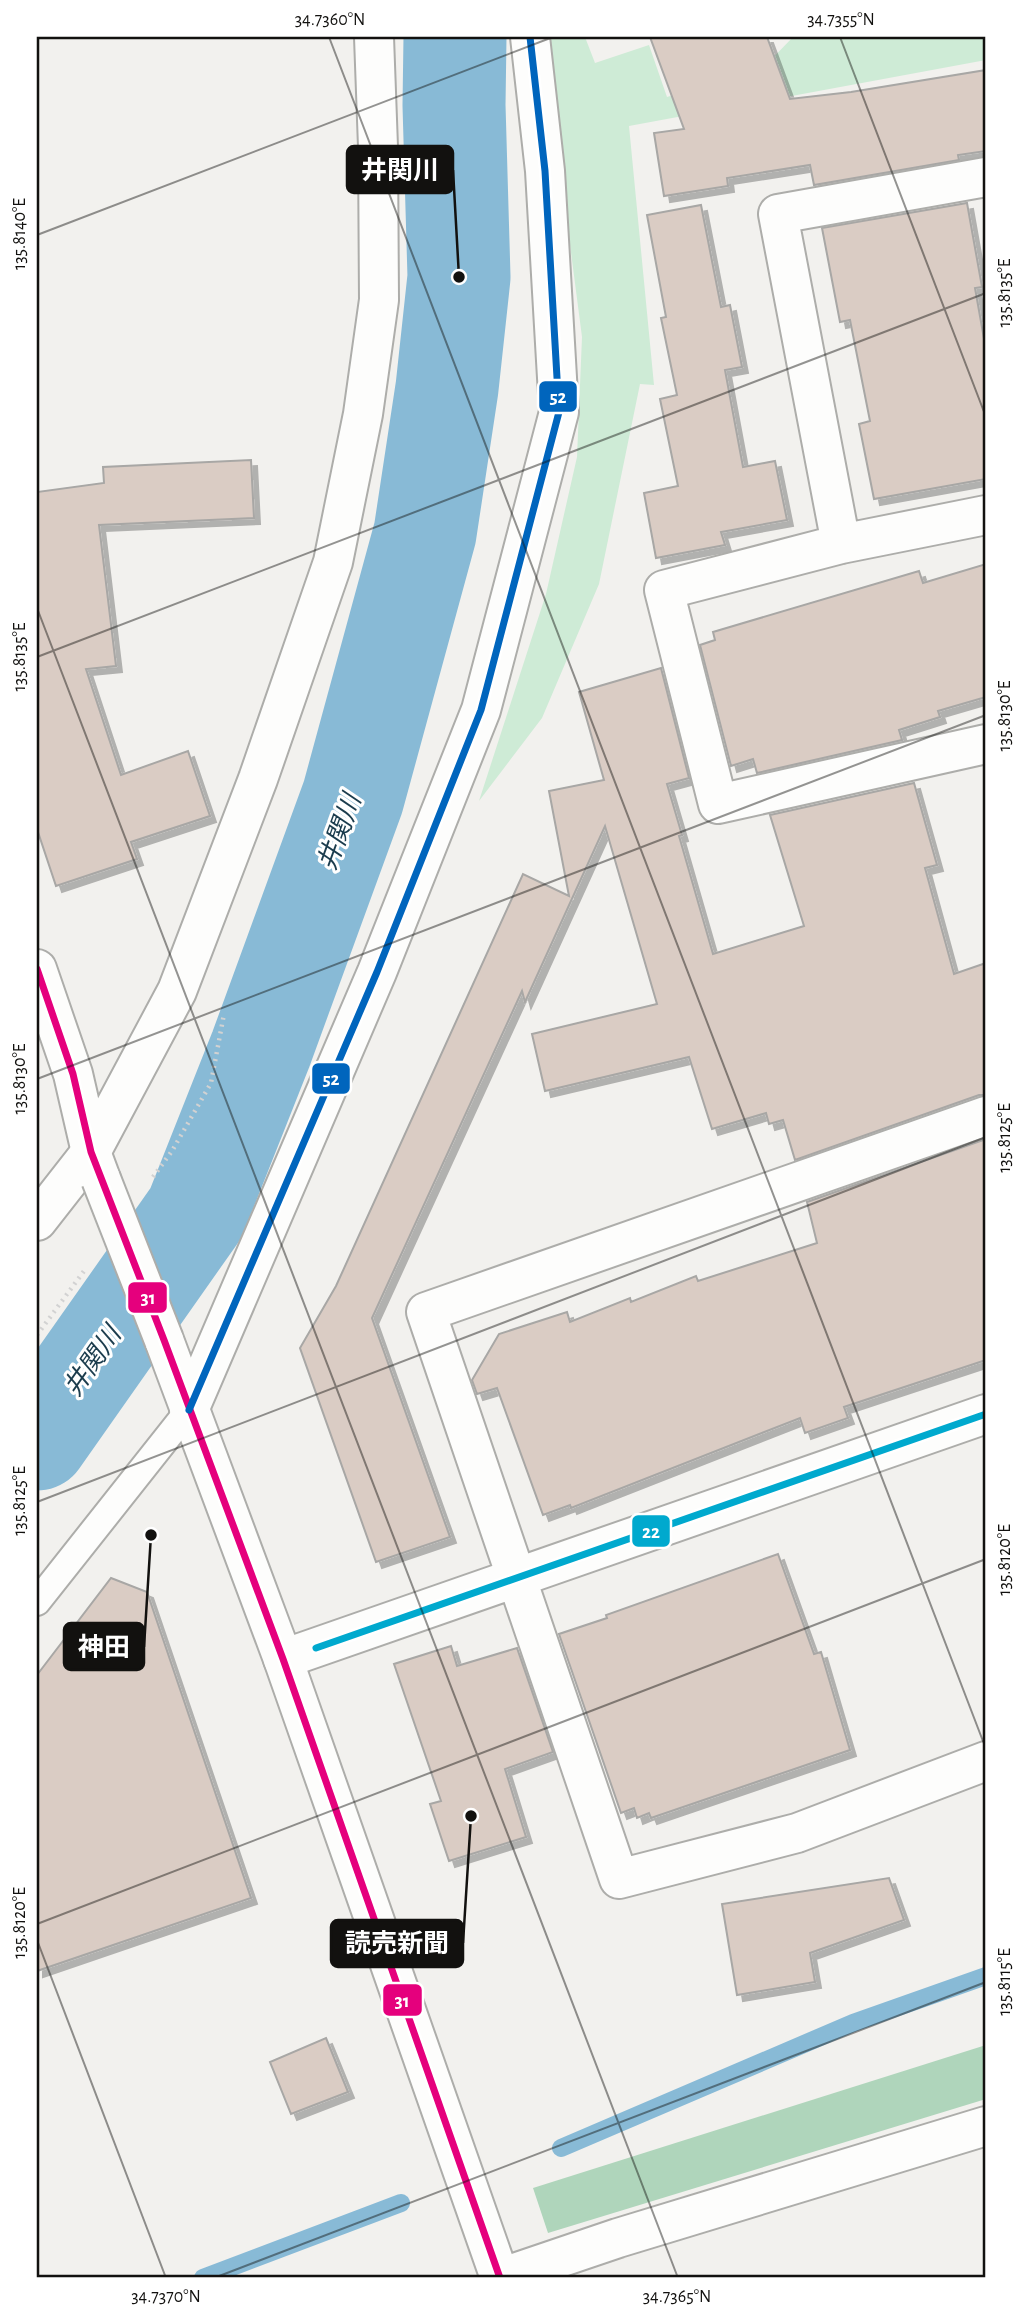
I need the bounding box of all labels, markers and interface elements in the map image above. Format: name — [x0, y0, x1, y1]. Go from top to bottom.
text: 34.7360°N — [295, 11, 365, 29]
text: 34.7355°N — [807, 11, 875, 29]
callout: 井関川 — [347, 146, 453, 193]
text: 井関川 — [361, 156, 439, 184]
text: 135.8140°E — [11, 198, 29, 270]
text: 135.8135°E — [996, 258, 1014, 327]
line badge: 52 — [538, 380, 578, 413]
text: 52 — [549, 388, 567, 407]
text: 135.8135°E — [11, 622, 29, 691]
text: 135.8130°E — [996, 680, 1014, 751]
water label: 井関川 — [313, 788, 367, 873]
text: 135.8130°E — [11, 1043, 29, 1114]
line badge: 52 — [311, 1062, 351, 1095]
text: 52 — [322, 1070, 340, 1089]
text: 135.8125°E — [996, 1103, 1014, 1173]
line badge: 31 — [127, 1281, 168, 1314]
text: 31 — [140, 1289, 156, 1308]
water label: 井関川 — [59, 1319, 128, 1401]
text: 135.8125°E — [11, 1466, 29, 1536]
line badge: 22 — [631, 1514, 671, 1548]
text: 22 — [642, 1523, 660, 1542]
text: 135.8120°E — [996, 1524, 1014, 1596]
callout: 神田 — [64, 1623, 144, 1670]
text: 神田 — [78, 1633, 130, 1661]
text: 135.8120°E — [11, 1887, 29, 1959]
callout: 読売新聞 — [331, 1920, 463, 1967]
text: 読売新聞 — [345, 1929, 449, 1957]
text: 135.8115°E — [996, 1948, 1014, 2016]
line badge: 31 — [382, 1983, 423, 2017]
text: 31 — [394, 1992, 410, 2011]
text: 34.7370°N — [131, 2288, 201, 2306]
text: 34.7365°N — [643, 2288, 711, 2306]

